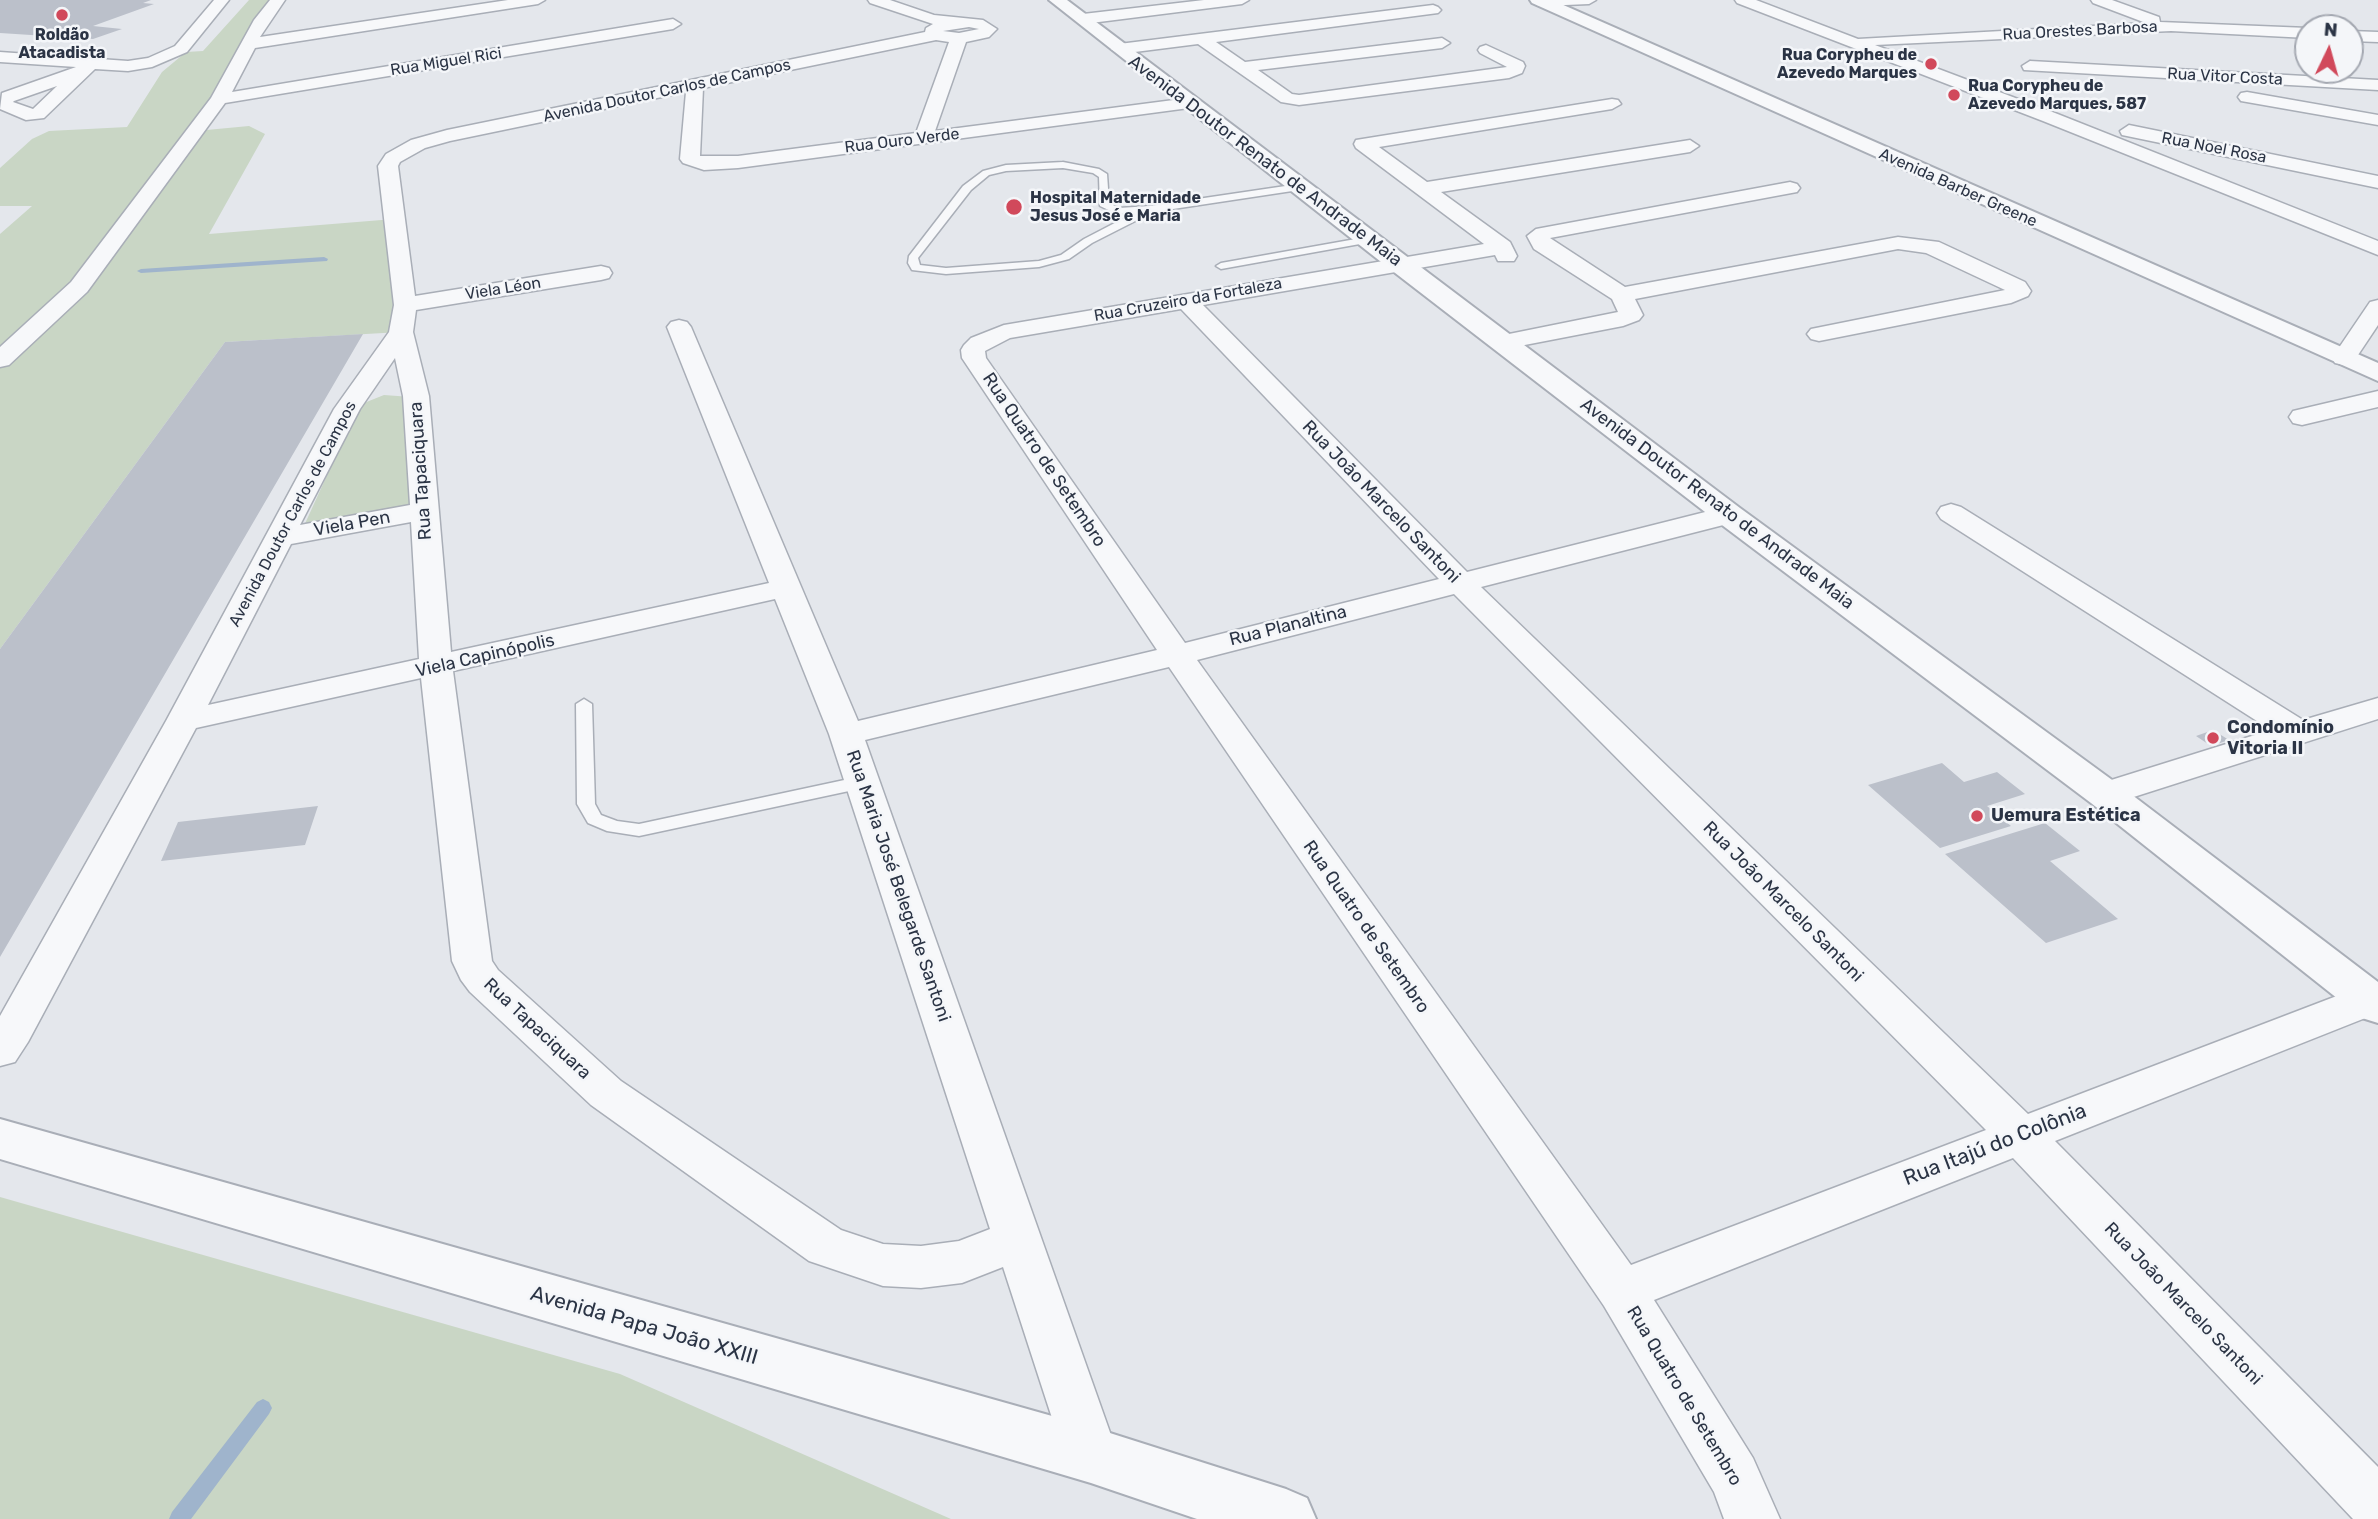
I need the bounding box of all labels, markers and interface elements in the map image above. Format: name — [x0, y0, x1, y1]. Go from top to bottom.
marker: Roldão Atacadista — [54, 7, 70, 23]
north arrow — [2294, 14, 2364, 84]
street label: Rua Orestes Barbosa — [2002, 17, 2158, 45]
text: N — [2323, 18, 2339, 42]
place label: Roldão Atacadista — [18, 25, 106, 63]
street label: Rua Miguel Rici — [389, 44, 503, 80]
place label: Rua Corypheu de Azevedo Marques — [1777, 45, 1917, 83]
street label: Avenida Doutor Renato de Andrade Maia — [1124, 51, 1406, 271]
street label: Avenida Doutor Carlos de Campos — [541, 55, 793, 127]
marker: Rua Corypheu de Azevedo Marques — [1923, 56, 1939, 72]
street label: Rua Vitor Costa — [2167, 64, 2283, 90]
place label: Rua Corypheu de Azevedo Marques, 587 — [1968, 76, 2146, 114]
marker: Rua Corypheu de Azevedo Marques, 587 — [1946, 87, 1962, 103]
street label: Rua Ouro Verde — [844, 124, 960, 158]
street label: Rua Noel Rosa — [2160, 128, 2268, 168]
street label: Avenida Barber Greene — [1876, 144, 2040, 232]
place label: Hospital Maternidade Jesus José e Maria — [1030, 188, 1201, 226]
marker: Hospital Maternidade Jesus José e Maria — [1004, 197, 1024, 217]
street label: Viela Léon — [464, 274, 542, 304]
street label: Rua Cruzeiro da Fortaleza — [1092, 274, 1284, 326]
street label: Rua Quatro de Setembro — [978, 369, 1110, 551]
street label: Avenida Doutor Renato de Andrade Maia — [1576, 394, 1858, 614]
street label: Avenida Doutor Carlos de Campos — [225, 398, 361, 630]
street label: Rua Tapaciquara — [405, 401, 437, 541]
street label: Rua João Marcelo Santoni — [1298, 416, 1464, 588]
street label: Viela Pen — [312, 507, 392, 541]
street label: Rua Planaltina — [1227, 601, 1349, 651]
street label: Viela Capinópolis — [413, 629, 557, 683]
place label: Condomínio Vitoria II — [2227, 717, 2334, 760]
marker: Condomínio Vitoria II — [2205, 730, 2221, 746]
street label: Rua Maria José Belegarde Santoni — [841, 747, 955, 1025]
place label: Uemura Estética — [1991, 805, 2141, 827]
marker: Uemura Estética — [1969, 808, 1985, 824]
street label: Rua João Marcelo Santoni — [1698, 817, 1868, 987]
street label: Rua Quatro de Setembro — [1298, 837, 1434, 1017]
street label: Rua Tapaciquara — [479, 974, 595, 1084]
street label: Rua Itajú do Colônia — [1900, 1098, 2090, 1192]
street label: Rua João Marcelo Santoni — [2100, 1218, 2266, 1390]
street label: Avenida Papa João XXIII — [527, 1281, 761, 1371]
street label: Rua Quatro de Setembro — [1622, 1302, 1746, 1490]

